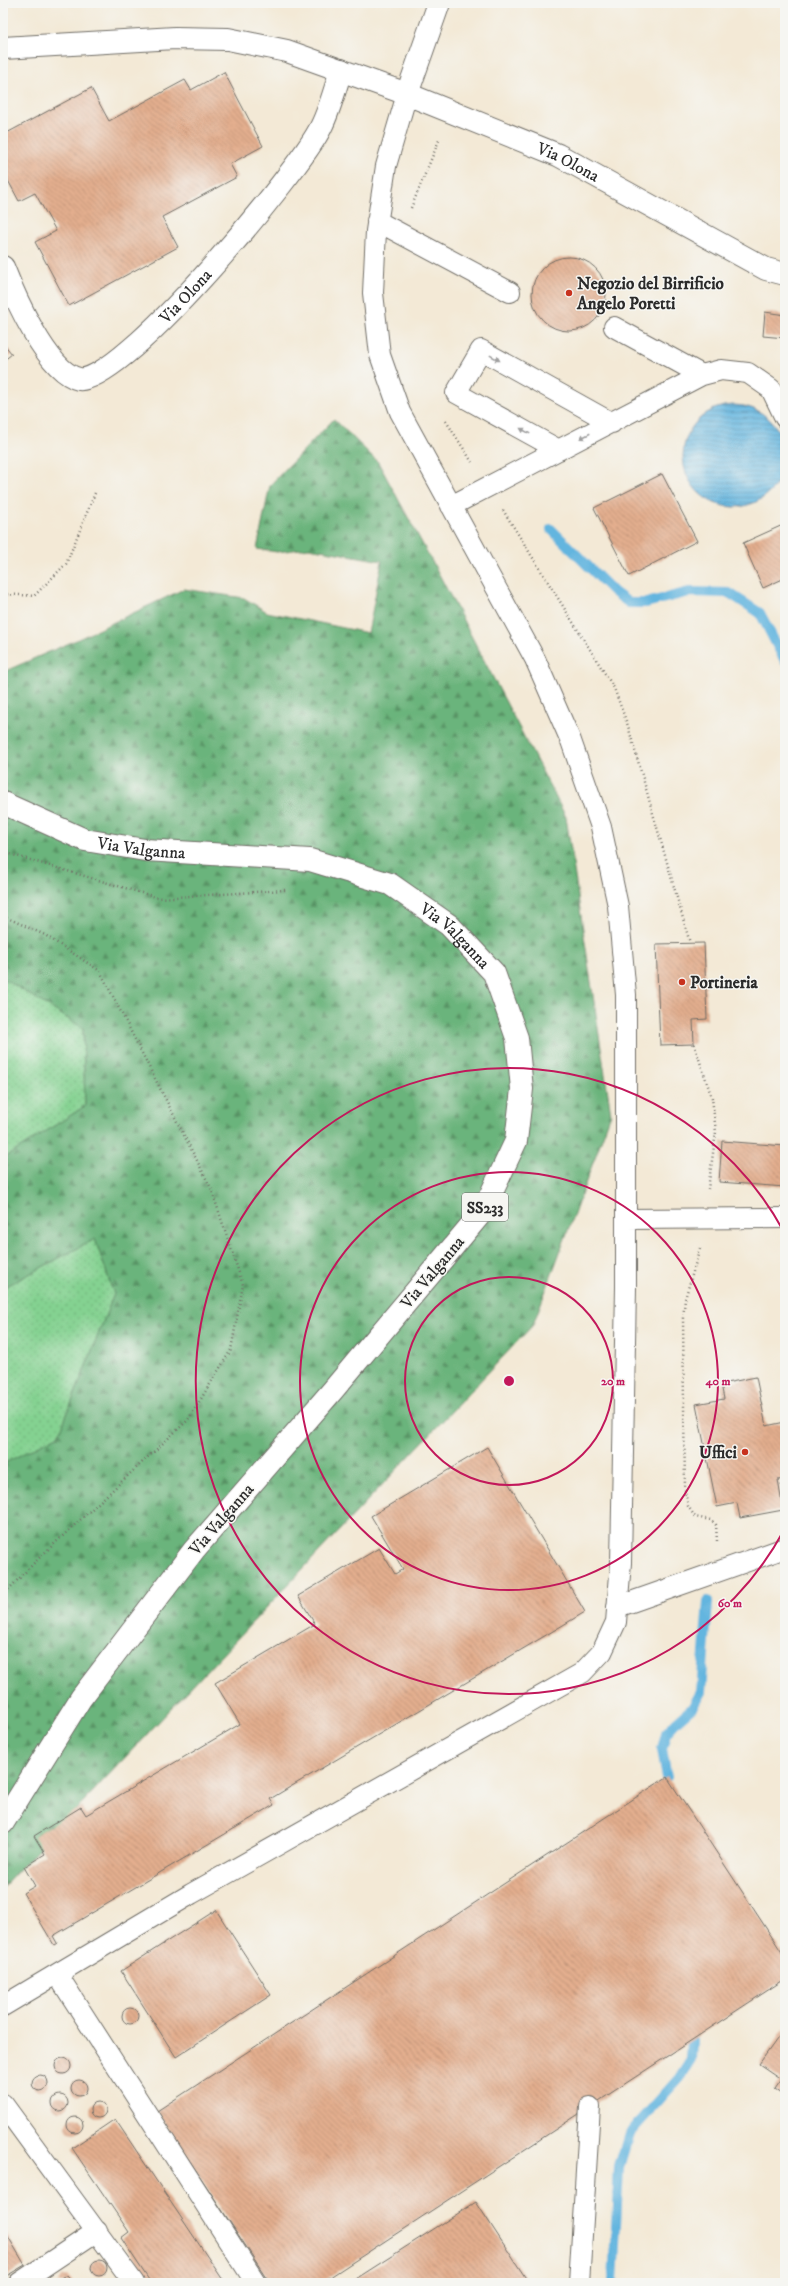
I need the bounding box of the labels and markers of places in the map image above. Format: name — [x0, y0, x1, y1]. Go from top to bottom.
place label: Negozio del Birrificio Angelo Poretti — [576, 273, 724, 315]
marker: Negozio del Birrificio Angelo Poretti — [564, 288, 574, 298]
place label: Portineria — [690, 972, 758, 994]
marker: Portineria — [677, 977, 687, 987]
centre of rings — [502, 1374, 516, 1388]
place label: Uffici — [699, 1442, 738, 1464]
marker: Uffici — [740, 1447, 750, 1457]

